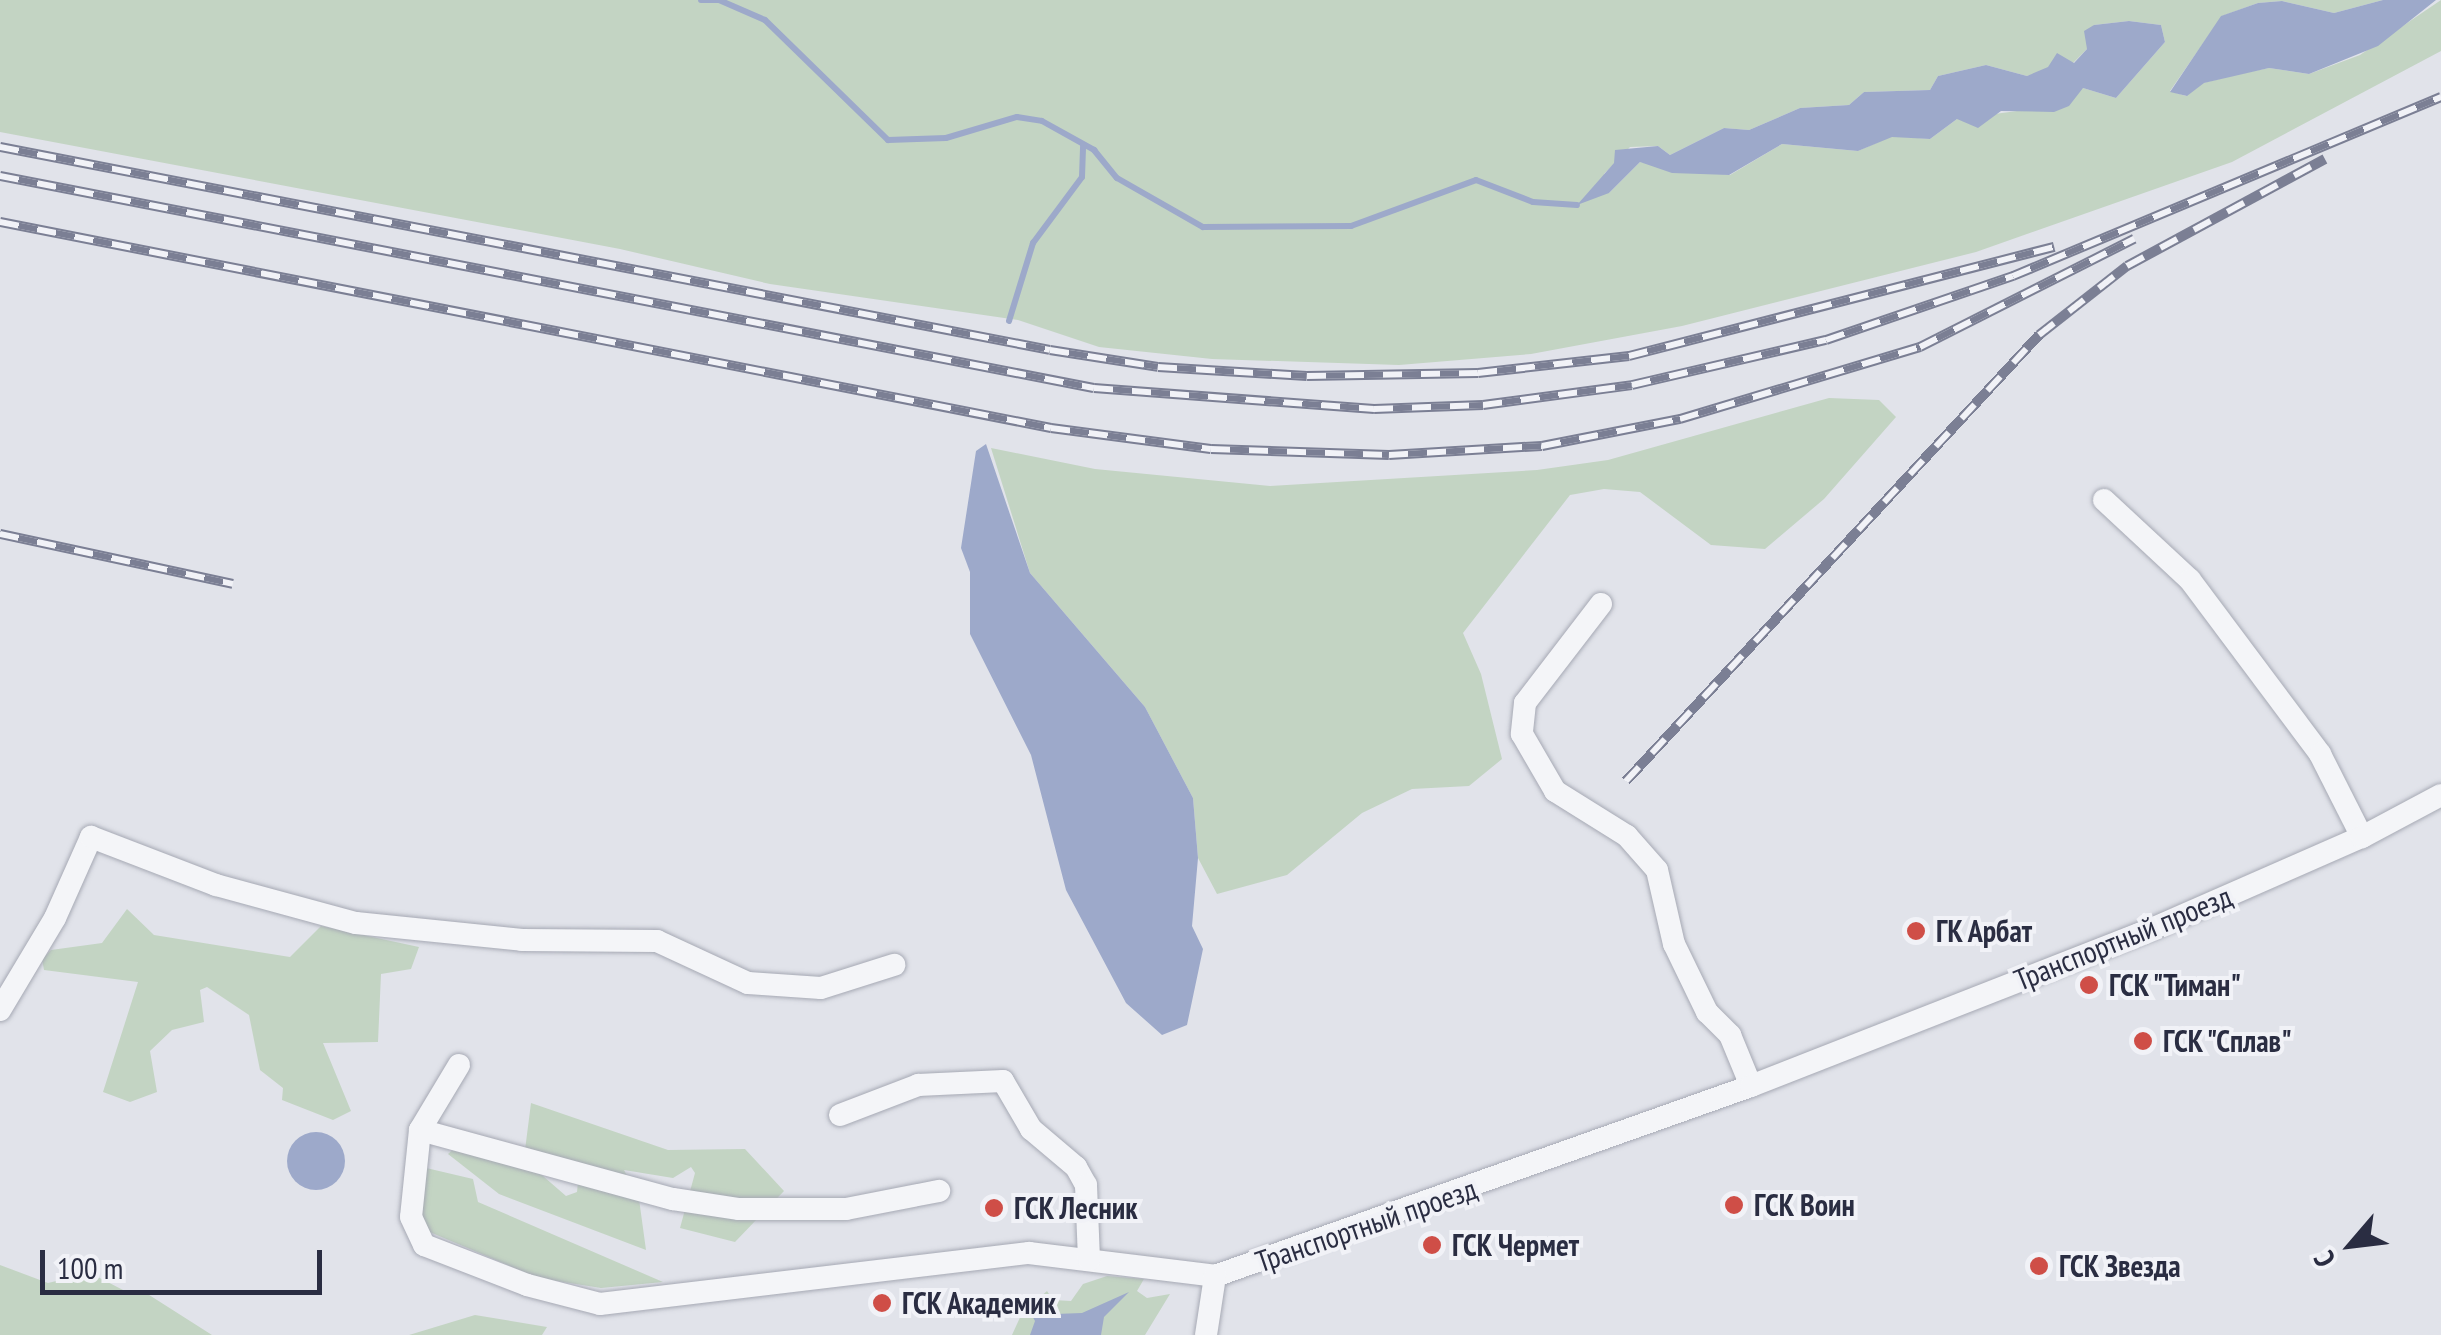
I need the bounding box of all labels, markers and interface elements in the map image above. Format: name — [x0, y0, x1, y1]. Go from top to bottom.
street label: Транспортный проезд — [2009, 878, 2237, 998]
place label: ГК Арбат — [1936, 913, 2034, 949]
marker: ГК Арбат — [1905, 920, 1927, 942]
place label: ГСК "Тиман" — [2109, 967, 2244, 1003]
marker: ГСК "Тиман" — [2078, 974, 2100, 996]
place label: ГСК "Сплав" — [2163, 1023, 2294, 1059]
marker: ГСК "Сплав" — [2132, 1030, 2154, 1052]
street label: Транспортный проезд — [1251, 1170, 1481, 1280]
place label: ГСК Воин — [1754, 1187, 1855, 1223]
place label: ГСК Лесник — [1014, 1190, 1138, 1226]
marker: ГСК Воин — [1723, 1194, 1745, 1216]
north arrow — [2301, 1195, 2401, 1295]
marker: ГСК Лесник — [983, 1197, 1005, 1219]
place label: ГСК Чермет — [1452, 1227, 1580, 1263]
scale bar — [45, 1230, 328, 1292]
marker: ГСК Чермет — [1421, 1234, 1443, 1256]
text: С — [2305, 1245, 2343, 1274]
text: 100 m — [57, 1248, 123, 1287]
place label: ГСК Звезда — [2059, 1248, 2181, 1284]
marker: ГСК Звезда — [2028, 1255, 2050, 1277]
place label: ГСК Академик — [902, 1285, 1058, 1321]
marker: ГСК Академик — [871, 1292, 893, 1314]

